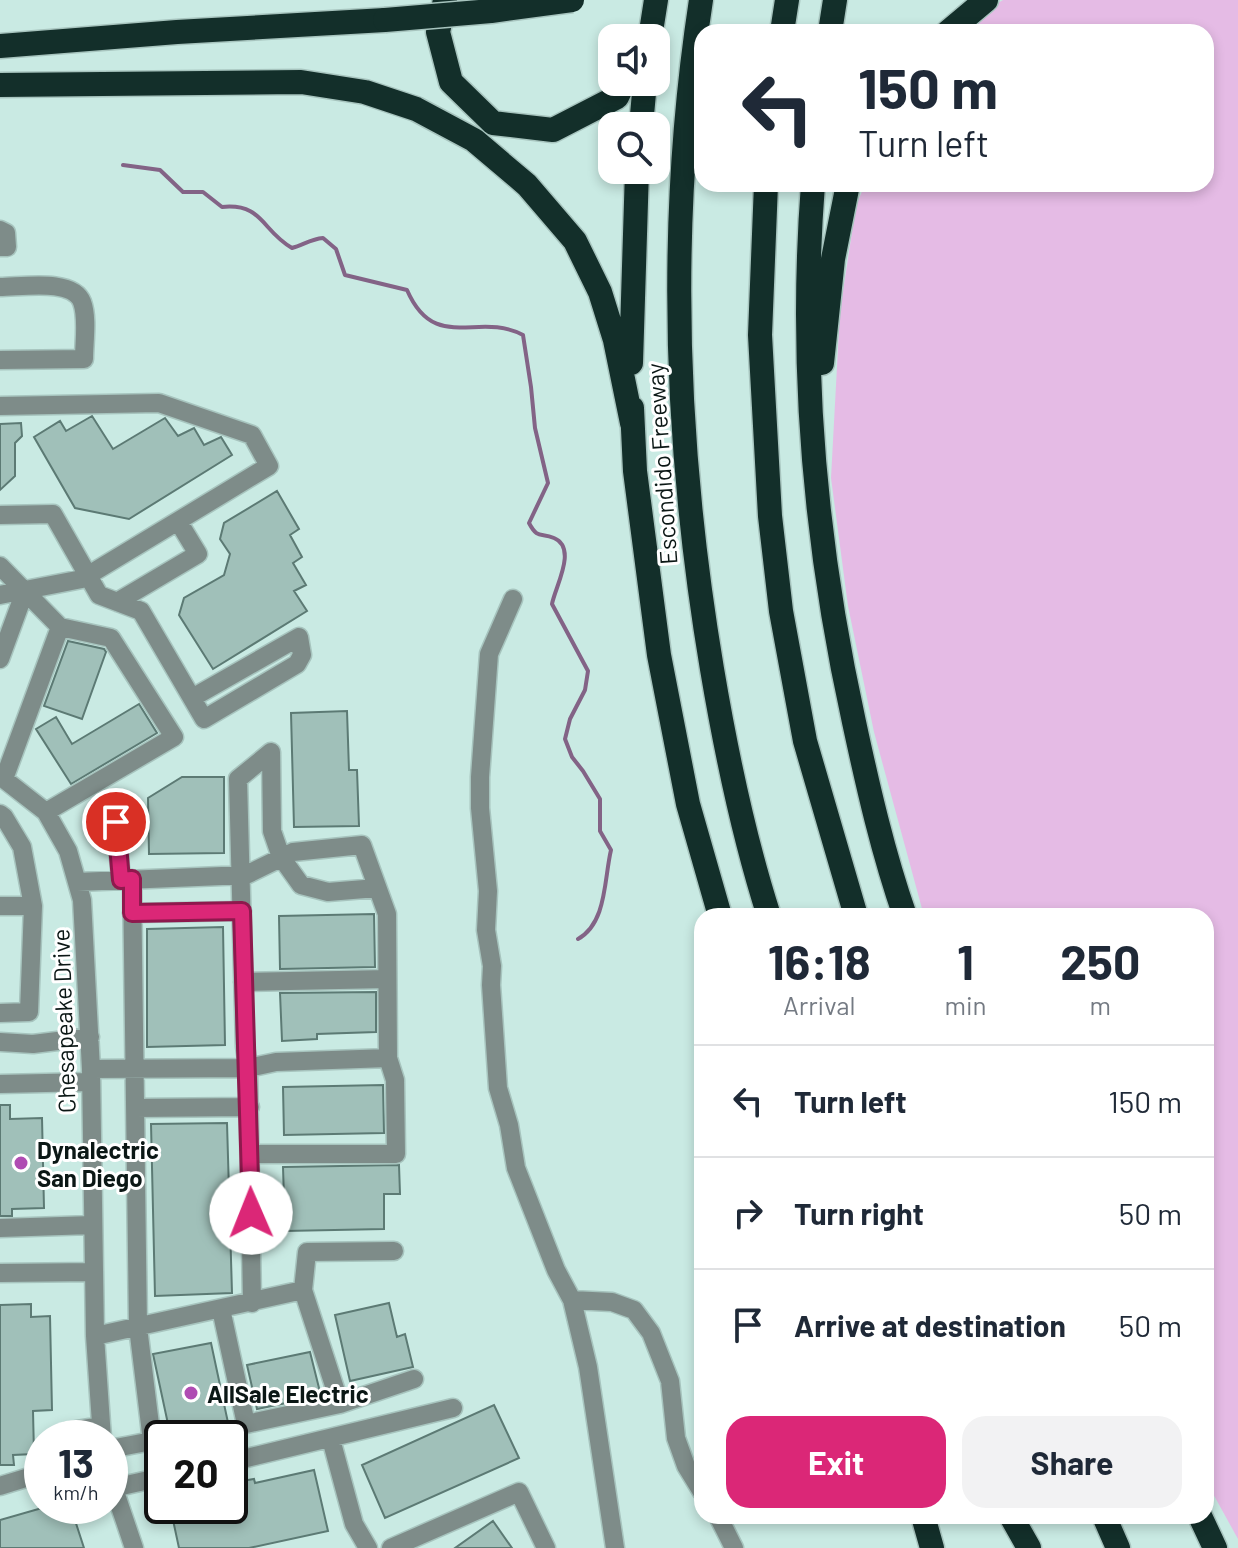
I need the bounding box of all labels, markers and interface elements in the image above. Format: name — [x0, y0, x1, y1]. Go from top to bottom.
map controls — [598, 24, 670, 184]
button: sound — [598, 24, 670, 96]
text: 150 m — [858, 53, 998, 120]
icon: left — [726, 56, 830, 160]
button: search — [598, 112, 670, 184]
text: Turn left — [858, 121, 989, 164]
street label: Escondido Freeway — [639, 362, 683, 566]
pin — [82, 788, 150, 856]
icon: arrive — [94, 800, 138, 844]
street label: Chesapeake Drive — [45, 928, 81, 1114]
text: 16:18 — [768, 932, 871, 990]
text: 1 — [957, 932, 974, 990]
text: 250 — [1060, 932, 1140, 990]
text: Arrival — [783, 989, 856, 1020]
text: min — [944, 989, 987, 1020]
text: m — [1090, 989, 1111, 1020]
icon: left — [726, 1079, 770, 1123]
text: Turn left — [794, 1083, 907, 1119]
text: 150 m — [1108, 1083, 1182, 1119]
place label: Dynalectric San Diego — [37, 1135, 159, 1192]
marker: Dynalectric San Diego — [12, 1154, 30, 1172]
position arrow — [209, 1171, 293, 1255]
icon: right — [726, 1191, 770, 1235]
text: Turn right — [794, 1195, 924, 1231]
text: 50 m — [1119, 1195, 1182, 1231]
icon: arrive — [726, 1303, 770, 1347]
text: Arrive at destination — [794, 1307, 1066, 1343]
text: 50 m — [1119, 1307, 1182, 1343]
place label: AllSale Electric — [207, 1379, 369, 1408]
marker: AllSale Electric — [182, 1384, 200, 1402]
button: Exit — [726, 1416, 946, 1508]
button: Share — [962, 1416, 1182, 1508]
speed limit sign: 20 — [144, 1420, 248, 1524]
text: 13 — [58, 1438, 94, 1486]
text: km/h — [53, 1480, 99, 1504]

